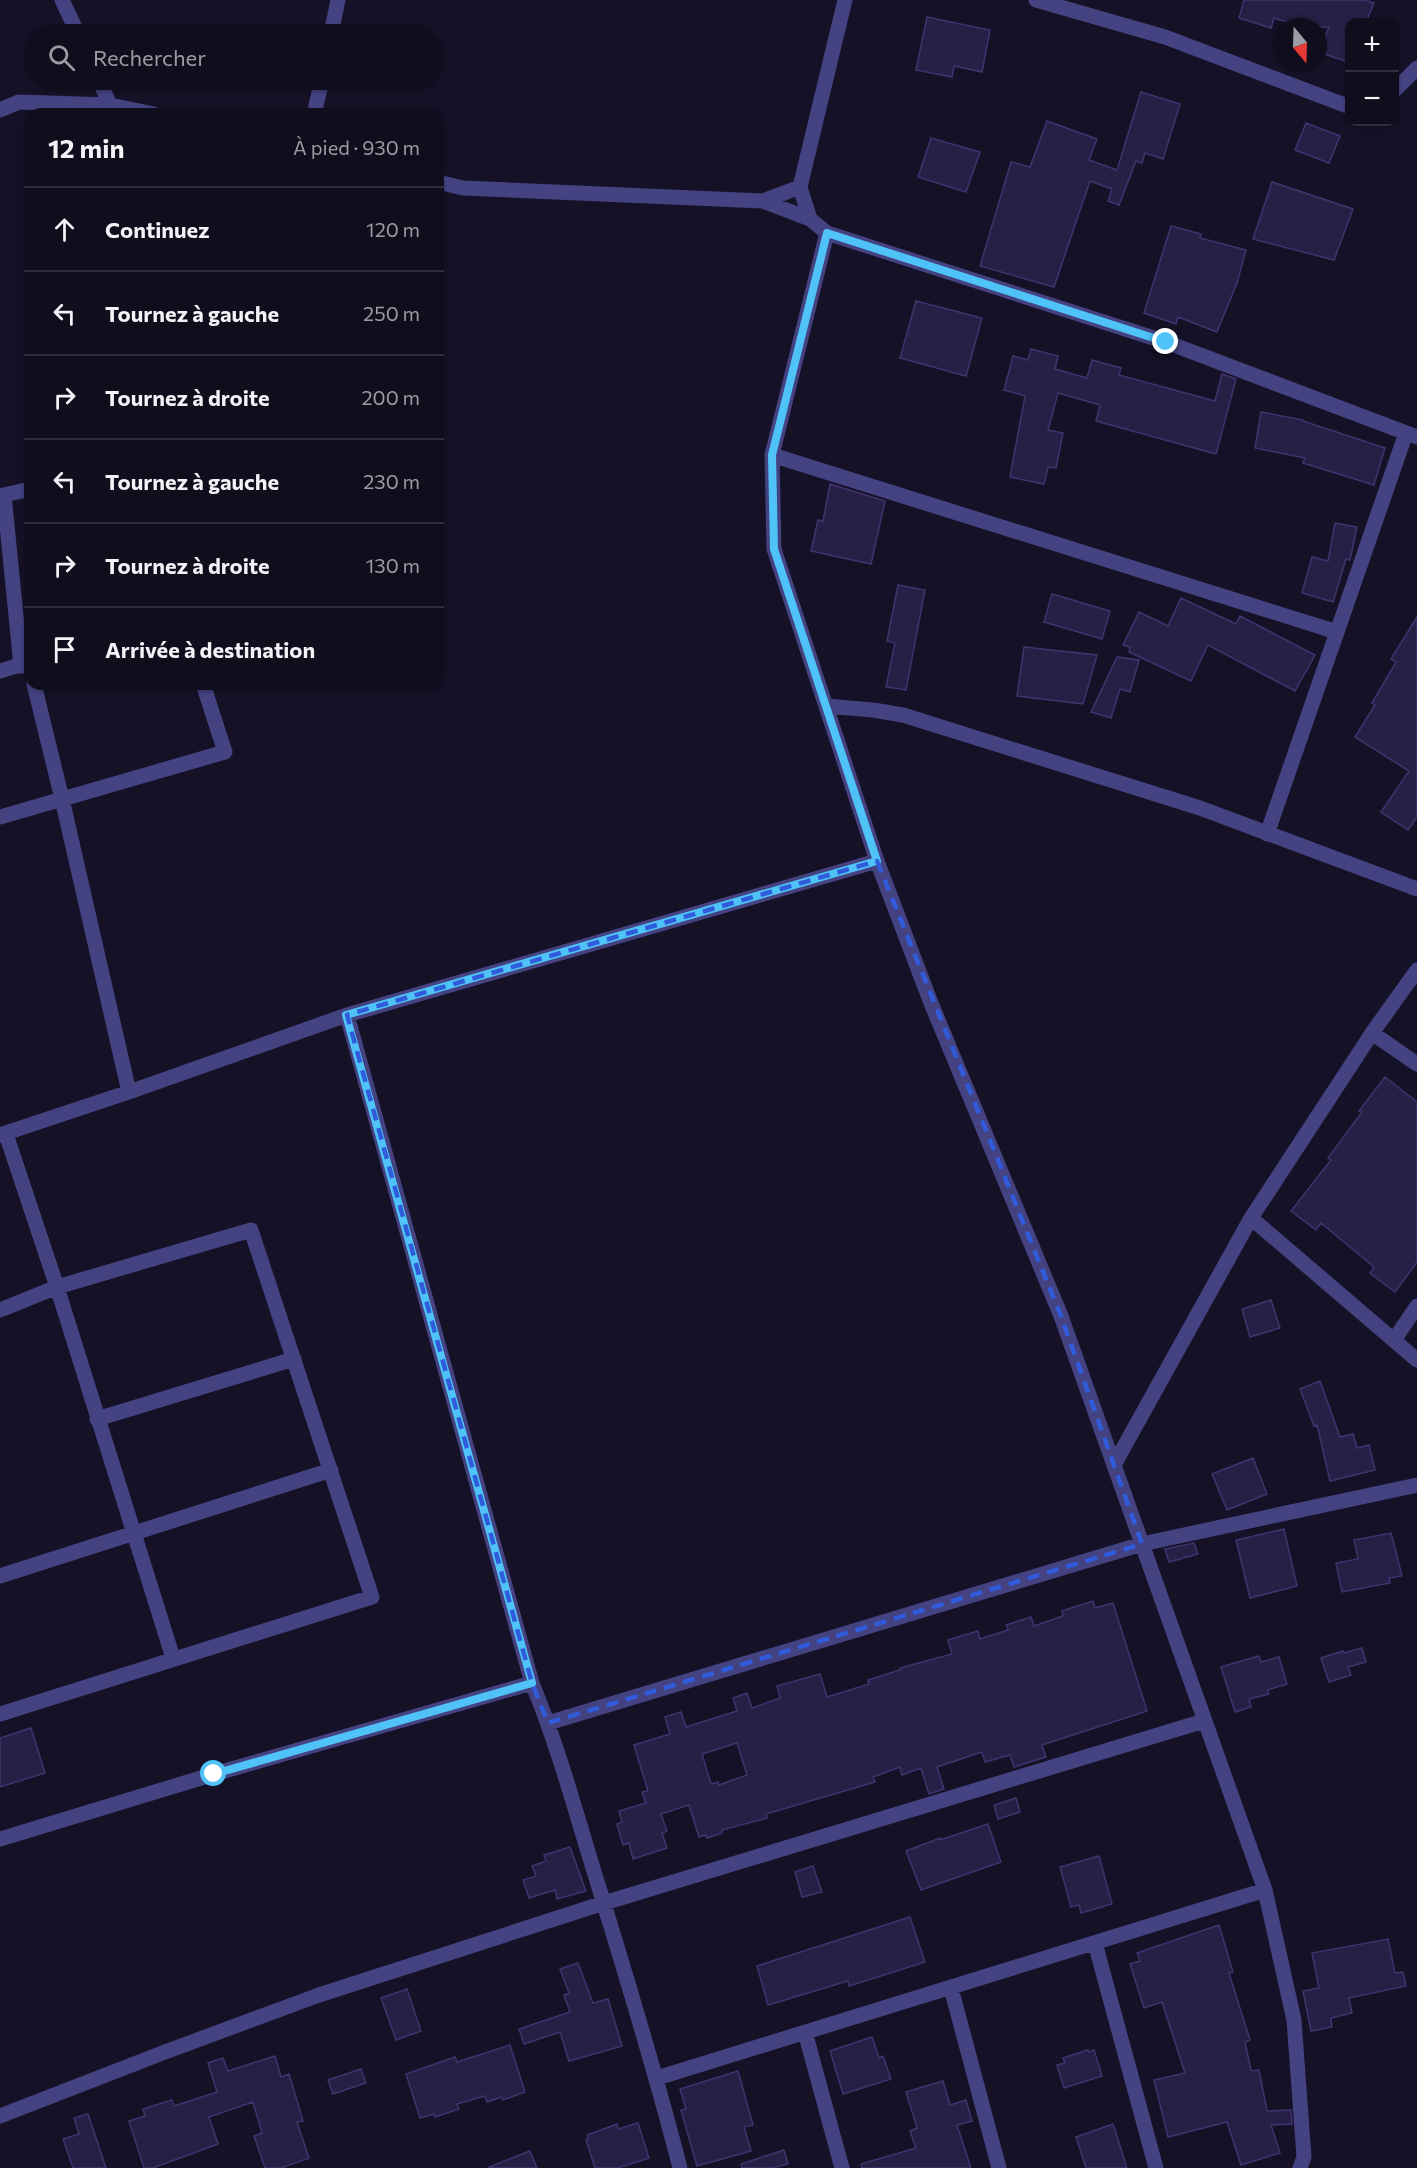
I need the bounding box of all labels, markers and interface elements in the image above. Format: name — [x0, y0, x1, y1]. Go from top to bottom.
north arrow — [1273, 18, 1327, 72]
map controls — [1345, 18, 1399, 126]
button: + — [1345, 18, 1399, 72]
search box — [24, 24, 444, 90]
icon: search — [45, 41, 78, 74]
text: Rechercher — [93, 44, 206, 71]
button: − — [1345, 72, 1399, 126]
text: 12 min — [48, 132, 125, 163]
text: À pied · 930 m — [293, 135, 420, 159]
icon: ahead — [48, 213, 81, 246]
text: Continuez — [105, 216, 210, 243]
text: 120 m — [366, 217, 420, 241]
icon: left — [48, 297, 81, 330]
text: Tournez à gauche — [105, 300, 279, 327]
text: 250 m — [363, 301, 420, 325]
route end — [1152, 328, 1178, 354]
icon: right — [48, 381, 81, 414]
text: Tournez à droite — [105, 384, 270, 411]
text: 200 m — [362, 385, 420, 409]
icon: left — [48, 465, 81, 498]
text: Tournez à gauche — [105, 468, 279, 495]
text: 230 m — [363, 469, 420, 493]
icon: right — [48, 549, 81, 582]
text: Tournez à droite — [105, 552, 270, 579]
text: 130 m — [366, 553, 420, 577]
icon: arrive — [48, 633, 81, 666]
text: Arrivée à destination — [105, 636, 315, 663]
route start — [200, 1760, 226, 1786]

